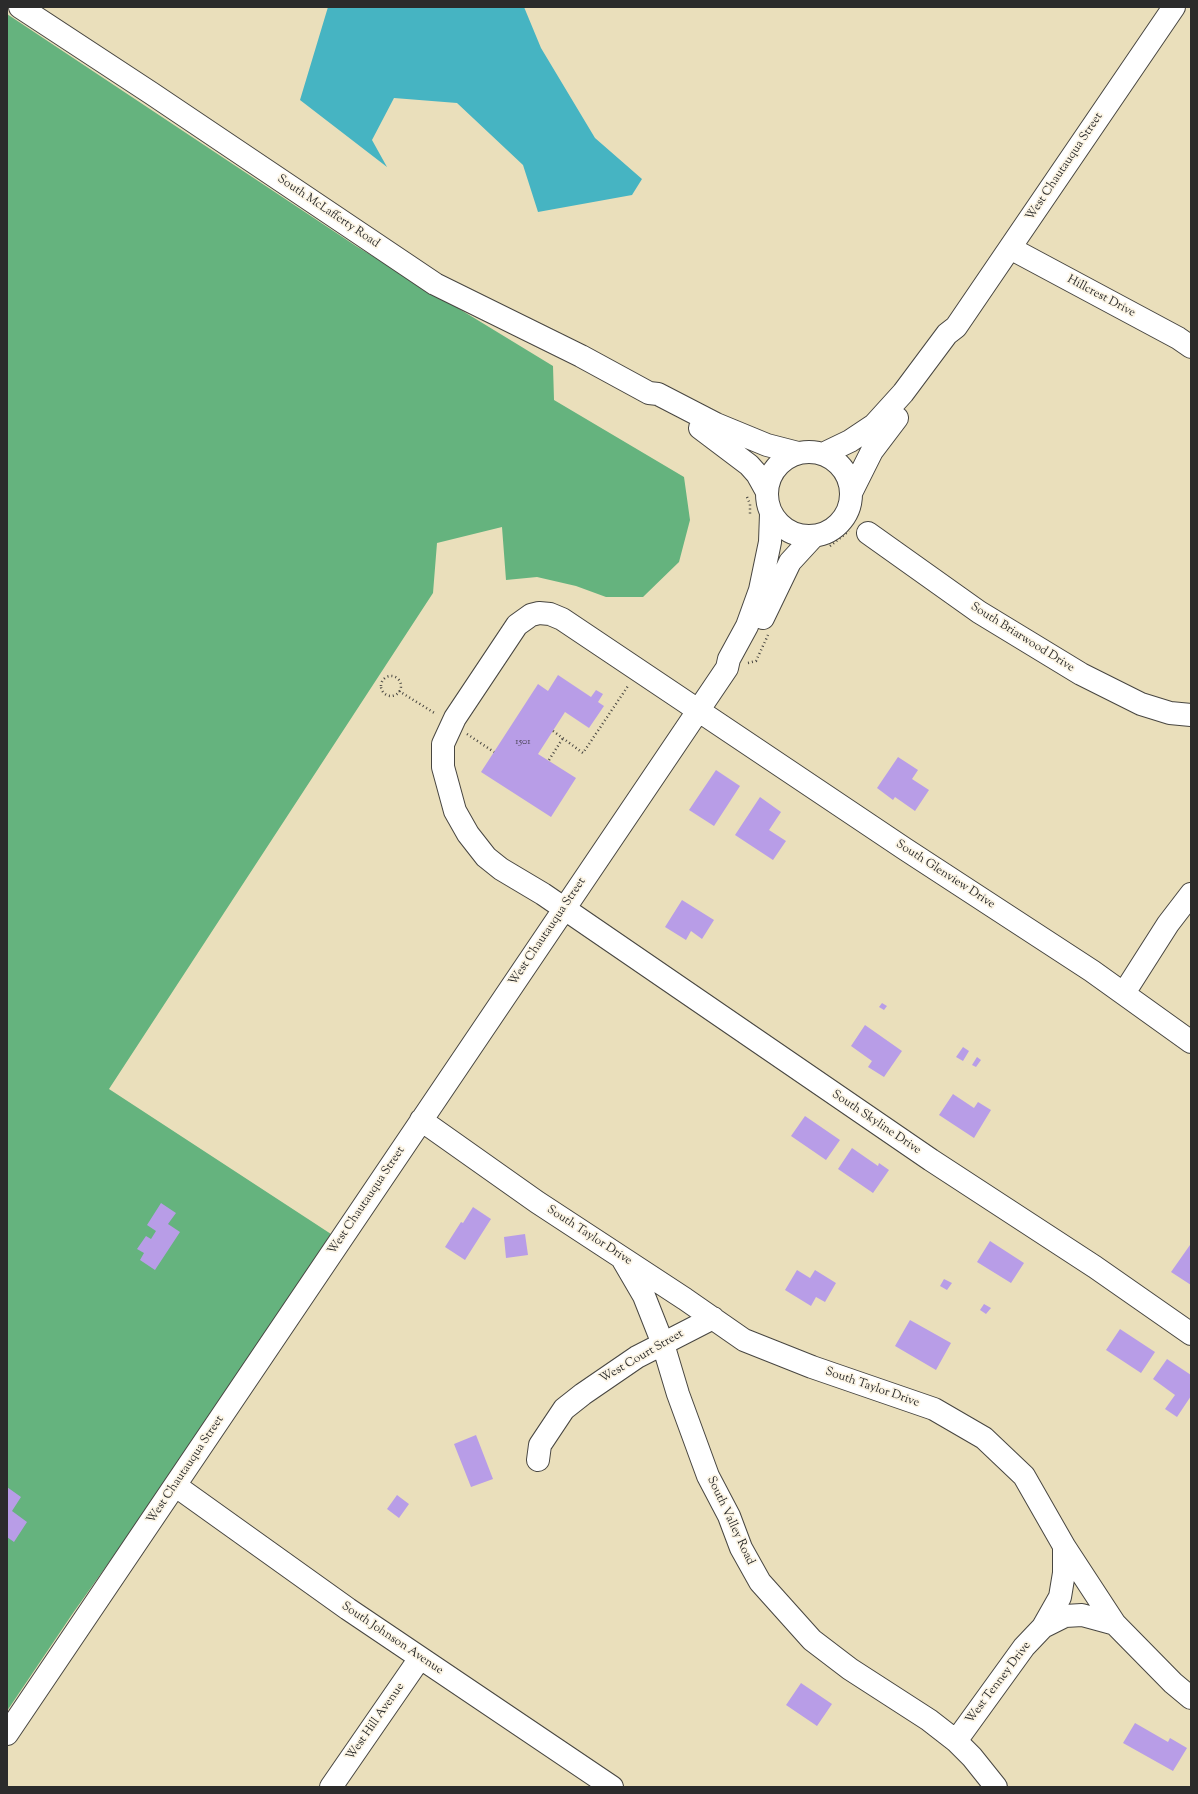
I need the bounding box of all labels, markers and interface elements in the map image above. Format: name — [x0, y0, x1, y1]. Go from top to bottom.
street label: West Chautauqua Street — [1023, 110, 1107, 224]
street label: South McLafferty Road — [274, 172, 382, 252]
street label: Hillcrest Drive — [1064, 273, 1138, 321]
street label: South Briarwood Drive — [967, 600, 1077, 676]
house number: 1501 — [515, 736, 531, 748]
street label: South Glenview Drive — [893, 838, 997, 912]
street label: West Chautauqua Street — [506, 875, 590, 989]
street label: South Skyline Drive — [829, 1088, 923, 1158]
street label: West Chautauqua Street — [325, 1144, 409, 1258]
street label: South Taylor Drive — [544, 1203, 634, 1269]
street label: West Court Street — [598, 1327, 686, 1387]
street label: South Taylor Drive — [823, 1365, 921, 1411]
street label: West Chautauqua Street — [144, 1413, 228, 1527]
street label: South Valley Road — [703, 1474, 757, 1568]
street label: South Johnson Avenue — [338, 1600, 446, 1678]
street label: West Tenney Drive — [963, 1639, 1035, 1727]
street label: West Hill Avenue — [344, 1680, 408, 1764]

